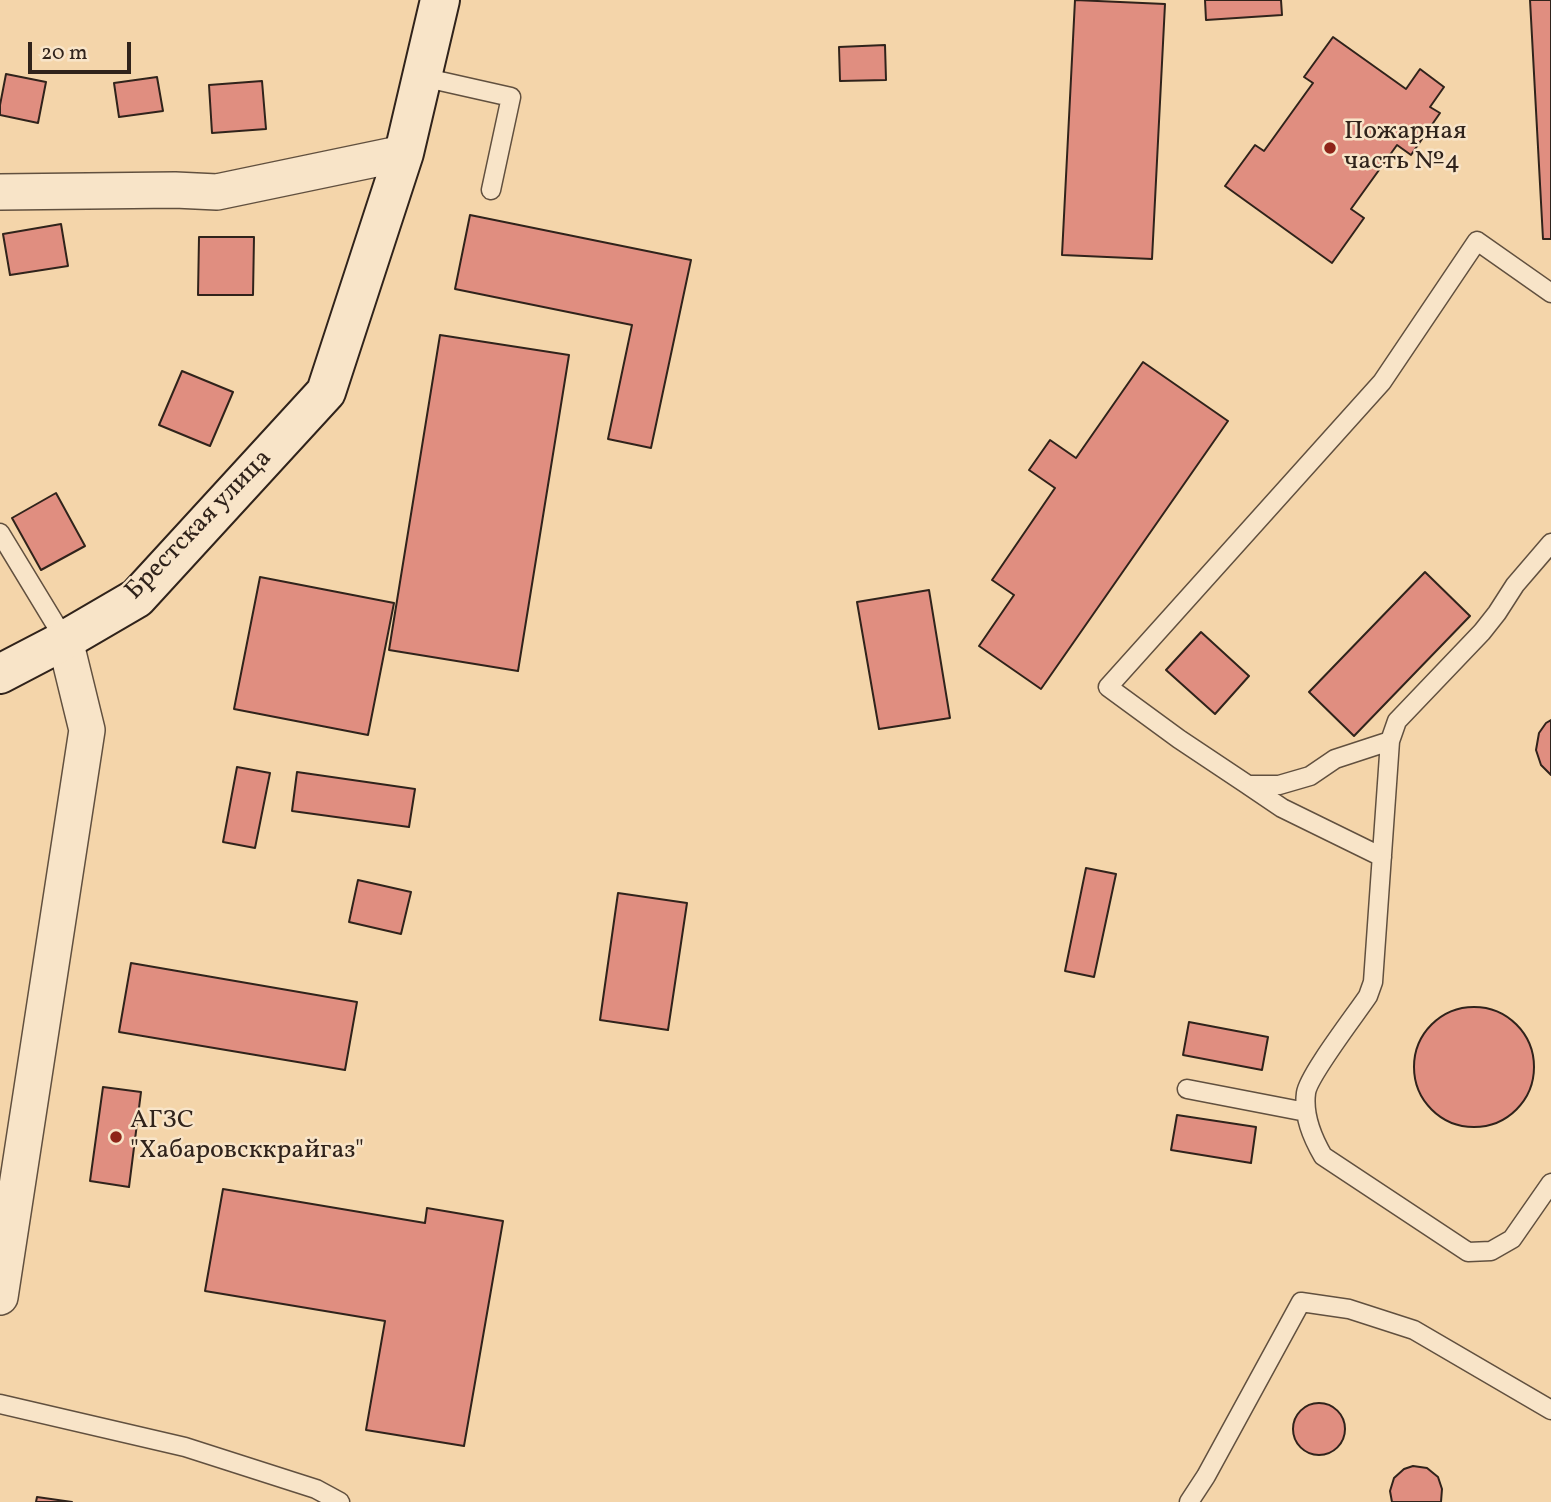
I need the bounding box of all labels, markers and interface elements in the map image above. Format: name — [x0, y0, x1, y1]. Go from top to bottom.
scale bar — [32, 28, 135, 72]
text: 20 m — [41, 39, 87, 68]
place label: Пожарная часть №4 — [1344, 117, 1467, 178]
marker: Пожарная часть №4 — [1322, 140, 1338, 156]
street label: Брестская улица — [120, 444, 280, 608]
place label: АГЗС "Хабаровсккрайгаз" — [130, 1106, 364, 1168]
marker: АГЗС "Хабаровсккрайгаз" — [108, 1129, 124, 1145]

